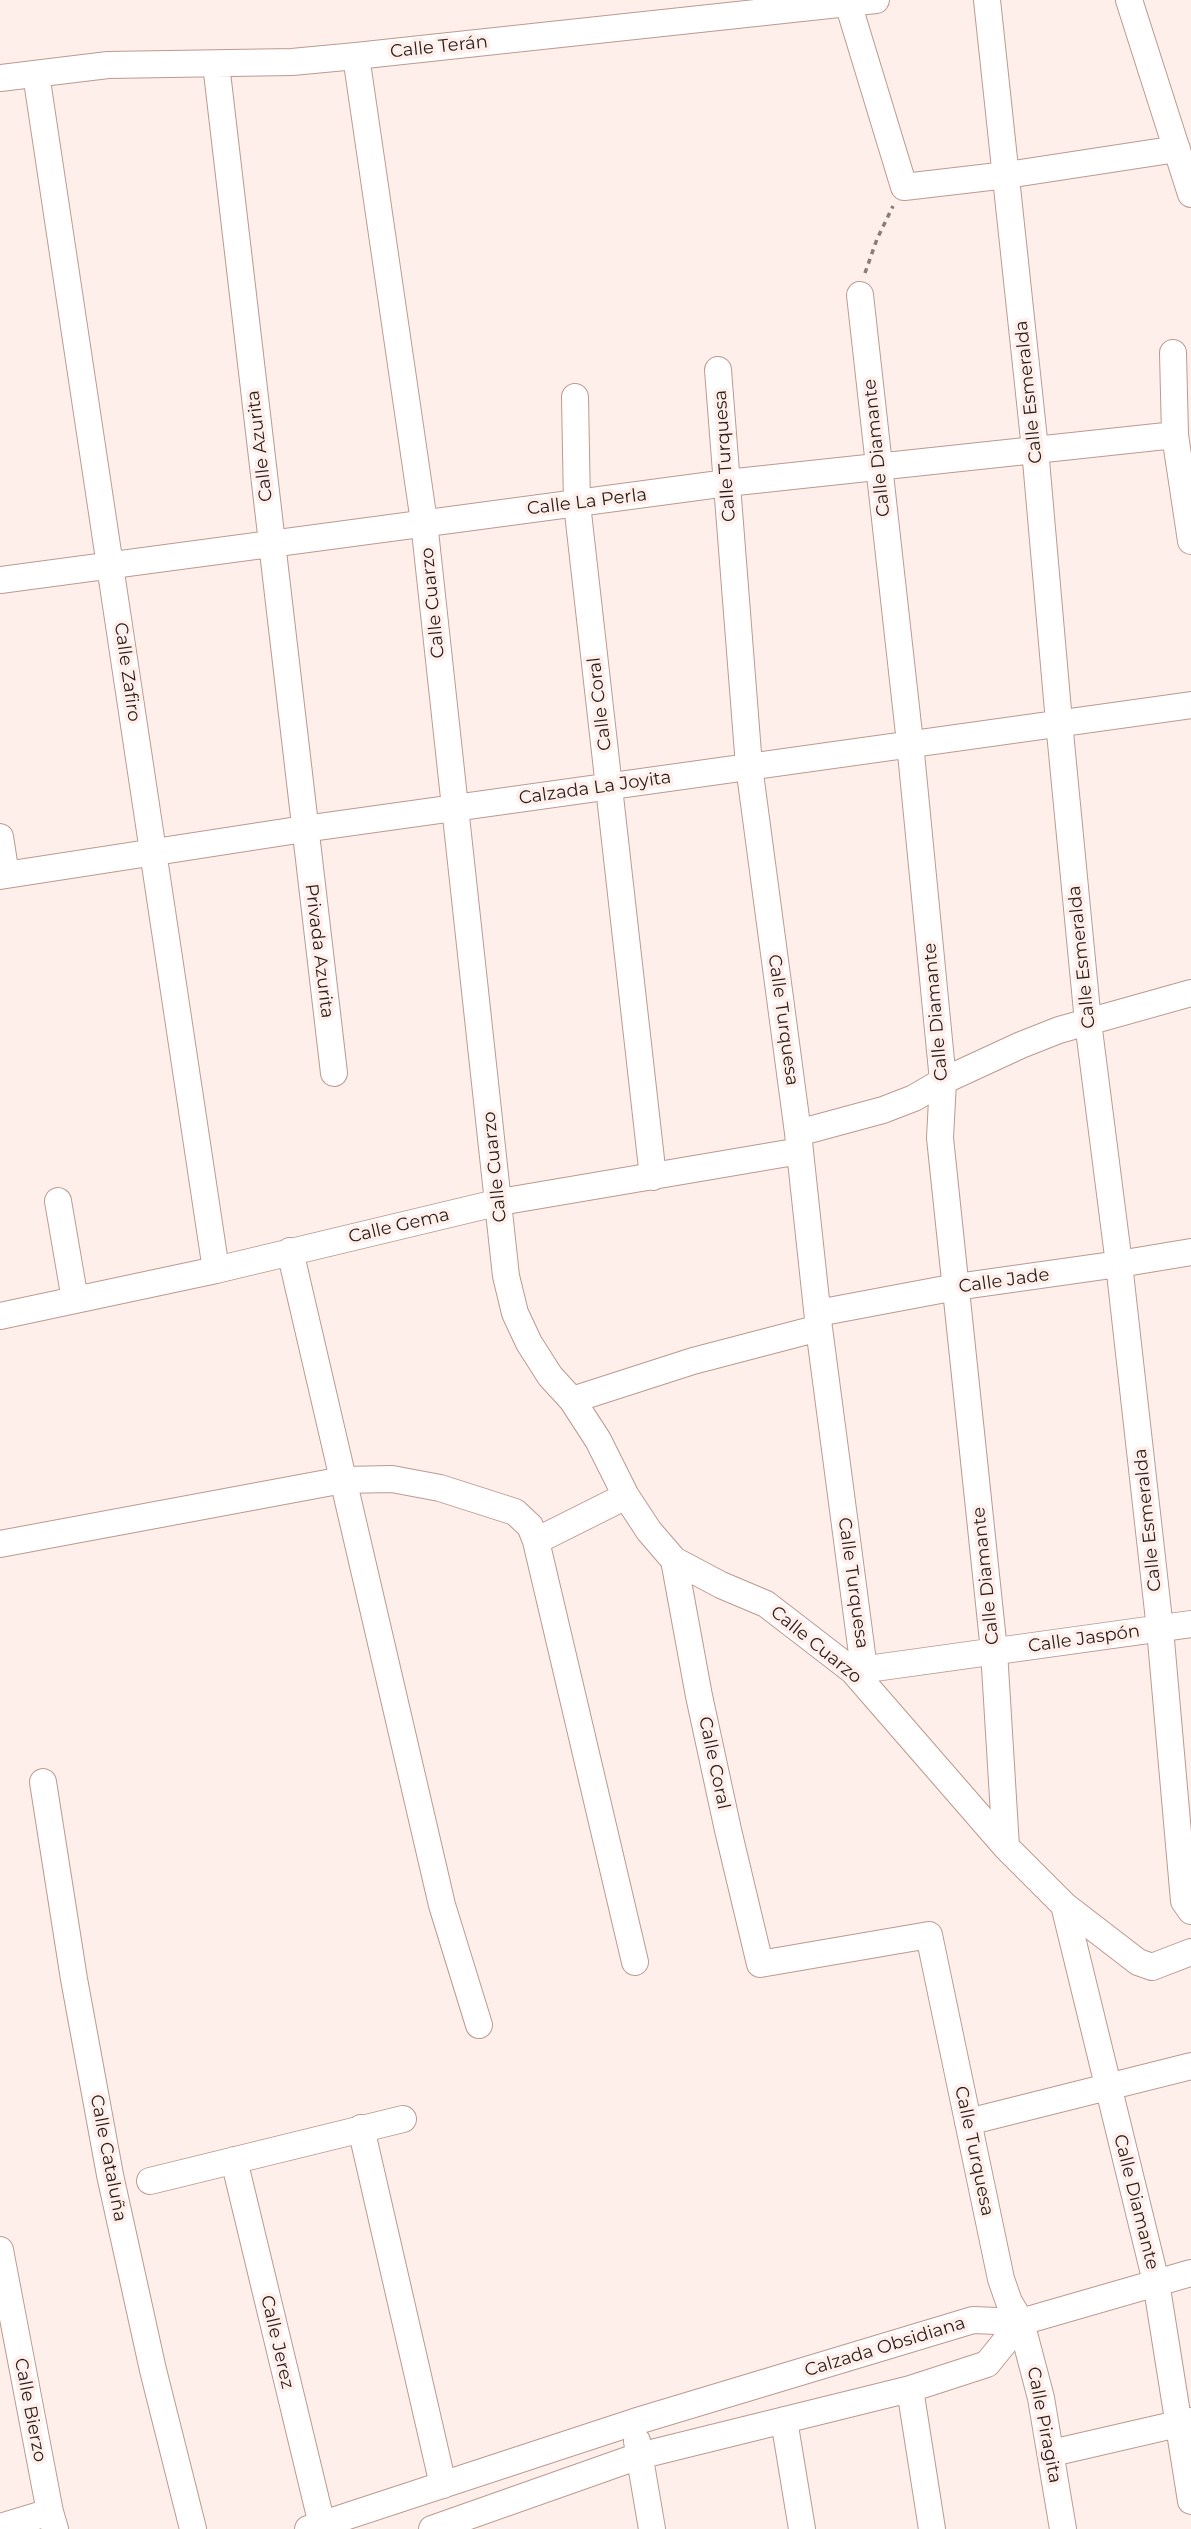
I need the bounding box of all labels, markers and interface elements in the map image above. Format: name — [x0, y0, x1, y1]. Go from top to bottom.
street label: Calle Terán — [389, 31, 489, 63]
street label: Calle Esmeralda — [1011, 319, 1047, 465]
street label: Calle Diamante — [859, 378, 895, 518]
street label: Calle Azurita — [242, 389, 278, 503]
street label: Calle Turquesa — [710, 389, 740, 523]
street label: Calle La Perla — [526, 484, 648, 520]
street label: Calle Cuarzo — [416, 547, 450, 659]
street label: Calle Zafiro — [109, 621, 145, 723]
street label: Calle Coral — [584, 656, 616, 752]
street label: Calzada La Joyita — [518, 767, 672, 809]
street label: Privada Azurita — [300, 882, 338, 1020]
street label: Calle Esmeralda — [1064, 884, 1100, 1030]
street label: Calle Diamante — [919, 942, 953, 1082]
street label: Calle Turquesa — [763, 953, 803, 1087]
street label: Calle Cuarzo — [478, 1111, 512, 1223]
street label: Calle Gema — [346, 1204, 452, 1248]
street label: Calle Jade — [957, 1264, 1051, 1298]
street label: Calle Esmeralda — [1130, 1447, 1166, 1593]
street label: Calle Diamante — [968, 1506, 1004, 1646]
street label: Calle Turquesa — [833, 1516, 873, 1650]
street label: Calle Cuarzo — [766, 1602, 866, 1688]
street label: Calle Jaspón — [1027, 1620, 1141, 1658]
street label: Calle Coral — [694, 1715, 734, 1811]
street label: Calle Turquesa — [950, 2084, 998, 2218]
street label: Calle Cataluña — [85, 2093, 131, 2223]
street label: Calle Diamante — [1109, 2132, 1163, 2272]
street label: Calle Jerez — [256, 2293, 298, 2391]
street label: Calzada Obsidiana — [802, 2312, 968, 2382]
street label: Calle Bierzo — [9, 2356, 51, 2464]
street label: Calle Piragita — [1022, 2365, 1066, 2485]

